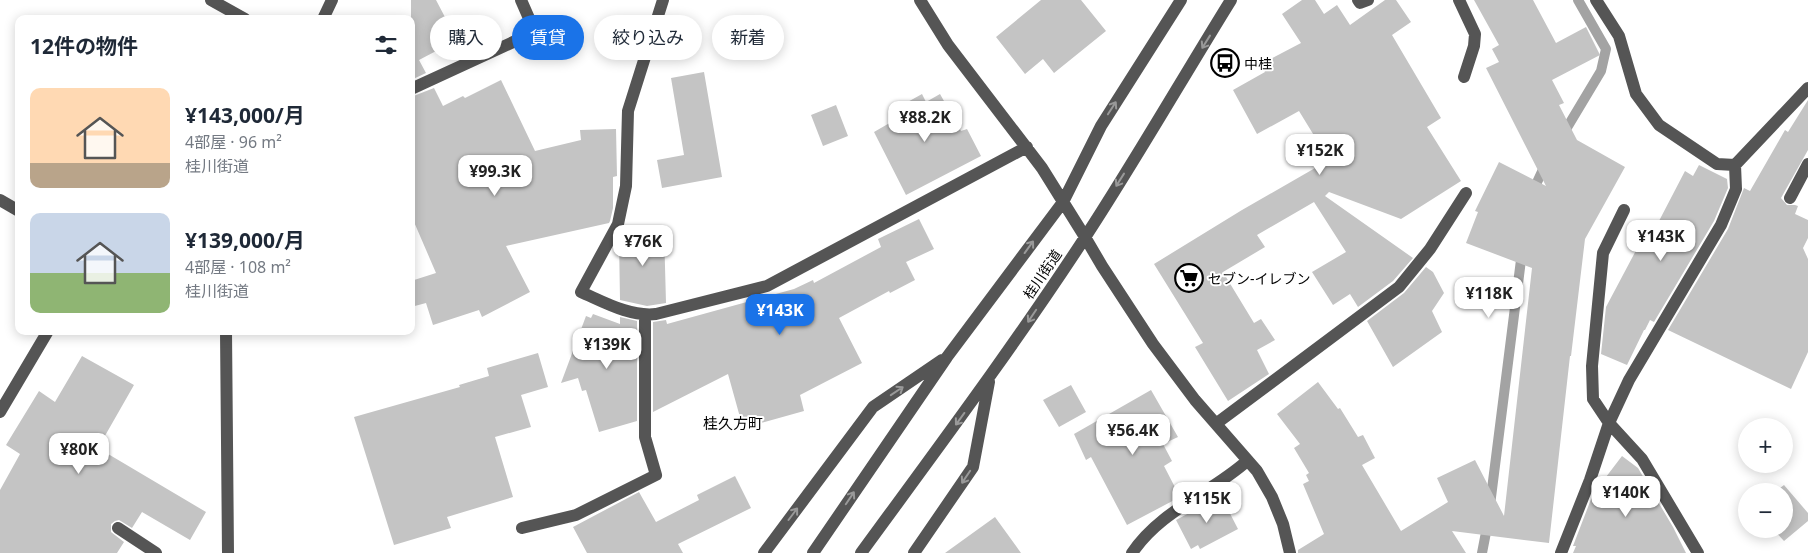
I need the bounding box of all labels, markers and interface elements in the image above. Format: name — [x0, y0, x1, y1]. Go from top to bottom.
chip: 購入 — [430, 15, 502, 60]
chip: 賃貸 — [512, 15, 584, 60]
chip: 絞り込み — [594, 15, 702, 60]
chip: 新着 — [712, 15, 784, 60]
icon: filters — [372, 31, 400, 59]
text: 12件の物件 — [30, 32, 138, 60]
one-way arrow — [1200, 34, 1210, 48]
bus stop icon: 中桂 — [1210, 48, 1240, 78]
place label: 中桂 — [1244, 54, 1272, 73]
pin: ¥88.2K — [884, 100, 966, 143]
text: ¥143,000/月 — [185, 101, 305, 129]
one-way arrow — [1107, 102, 1117, 116]
text: ¥88.2K — [899, 106, 951, 128]
icon: home — [70, 108, 130, 168]
text: 4部屋 · 96 m² — [185, 131, 282, 153]
pin: ¥152K — [1285, 134, 1355, 176]
text: ¥152K — [1296, 139, 1344, 161]
pin: ¥99.3K — [454, 154, 536, 197]
text: 桂川街道 — [185, 155, 249, 177]
text: ¥99.3K — [469, 160, 521, 182]
one-way arrow — [1115, 172, 1125, 186]
pin: ¥143K — [1626, 220, 1696, 262]
pin: ¥76K — [613, 224, 673, 267]
text: ¥143K — [1637, 225, 1685, 247]
text: ¥139,000/月 — [185, 226, 305, 254]
text: ¥76K — [624, 230, 662, 252]
icon: home — [70, 233, 130, 293]
one-way arrow — [1024, 240, 1034, 254]
street label: 桂川街道 — [1018, 245, 1066, 303]
text: 4部屋 · 108 m² — [185, 256, 291, 278]
supermarket icon: セブン-イレブン — [1174, 263, 1204, 293]
place label: セブン-イレブン — [1208, 269, 1311, 288]
pin: ¥118K — [1454, 276, 1524, 319]
text: 桂川街道 — [185, 280, 249, 302]
text: ¥118K — [1465, 282, 1513, 304]
pin: ¥143K — [745, 294, 815, 336]
text: ¥143K — [756, 299, 804, 321]
one-way arrow — [1027, 309, 1037, 323]
pin: ¥139K — [572, 328, 642, 370]
text: ¥139K — [583, 333, 631, 355]
one-way arrow — [890, 386, 904, 396]
one-way arrow — [955, 412, 965, 426]
district label: 桂久方町 — [703, 413, 763, 433]
pin: ¥56.4K — [1092, 414, 1174, 456]
map controls — [1738, 418, 1793, 538]
button: + — [1738, 418, 1793, 473]
text: ¥56.4K — [1107, 419, 1159, 441]
pin: ¥80K — [49, 432, 109, 475]
text: ¥80K — [60, 438, 98, 460]
one-way arrow — [961, 470, 971, 484]
pin: ¥140K — [1591, 476, 1661, 518]
text: ¥140K — [1602, 481, 1650, 503]
pin: ¥115K — [1172, 482, 1242, 524]
button: − — [1738, 483, 1793, 538]
text: ¥115K — [1183, 487, 1231, 509]
one-way arrow — [845, 492, 855, 506]
one-way arrow — [788, 508, 799, 521]

